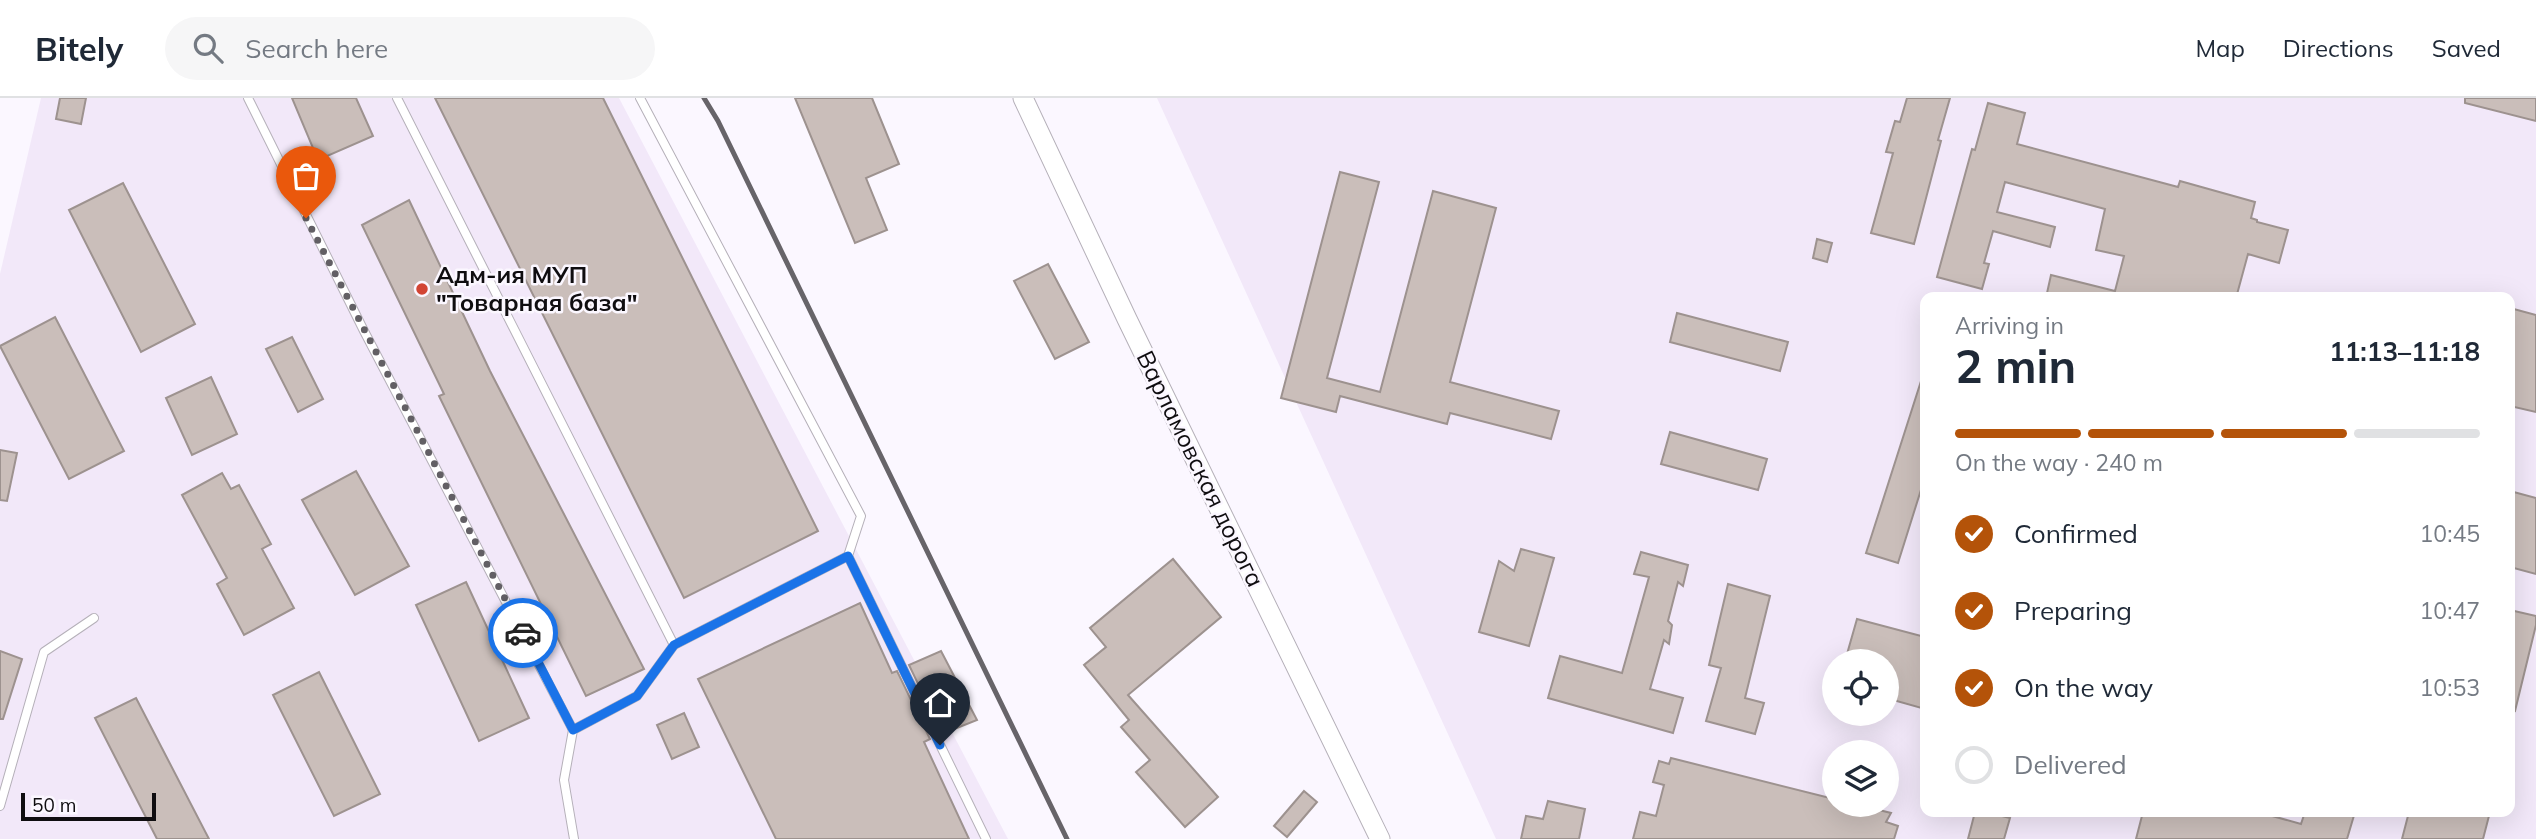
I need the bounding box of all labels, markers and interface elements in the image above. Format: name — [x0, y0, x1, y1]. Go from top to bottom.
search box — [165, 17, 655, 80]
text: Bitely — [35, 28, 123, 69]
icon: search — [189, 29, 227, 67]
text: Search here — [245, 32, 388, 65]
text: Map — [2195, 33, 2245, 63]
text: Directions — [2283, 33, 2394, 63]
text: Saved — [2432, 33, 2501, 63]
pin — [276, 146, 336, 218]
icon: bag — [287, 157, 325, 195]
place label: Адм-ия МУП "Товарная база" — [436, 259, 637, 317]
marker: Адм-ия МУП "Товарная база" — [414, 281, 430, 297]
text: Arriving in — [1955, 311, 2064, 340]
text: 11:13–11:18 — [2329, 335, 2480, 368]
text: 2 min — [1955, 337, 2076, 395]
street label: Варламовская дорога — [1131, 346, 1271, 592]
text: On the way · 240 m — [1955, 448, 2163, 477]
icon: check — [1955, 515, 1993, 553]
text: Confirmed — [2014, 517, 2138, 550]
text: 10:45 — [2420, 519, 2480, 548]
icon: check — [1955, 592, 1993, 630]
text: Preparing — [2014, 594, 2132, 627]
text: 10:47 — [2420, 596, 2480, 625]
courier — [488, 598, 558, 668]
icon: car — [504, 614, 542, 652]
map controls — [1822, 649, 1899, 817]
button: locate — [1822, 649, 1899, 726]
icon: check — [1955, 669, 1993, 707]
text: On the way — [2014, 671, 2153, 704]
pin — [910, 673, 970, 745]
text: 10:53 — [2420, 673, 2480, 702]
icon: home — [921, 684, 959, 722]
button: layers — [1822, 740, 1899, 817]
text: Delivered — [2014, 748, 2127, 781]
scale bar — [21, 790, 156, 822]
text: 50 m — [32, 793, 76, 817]

